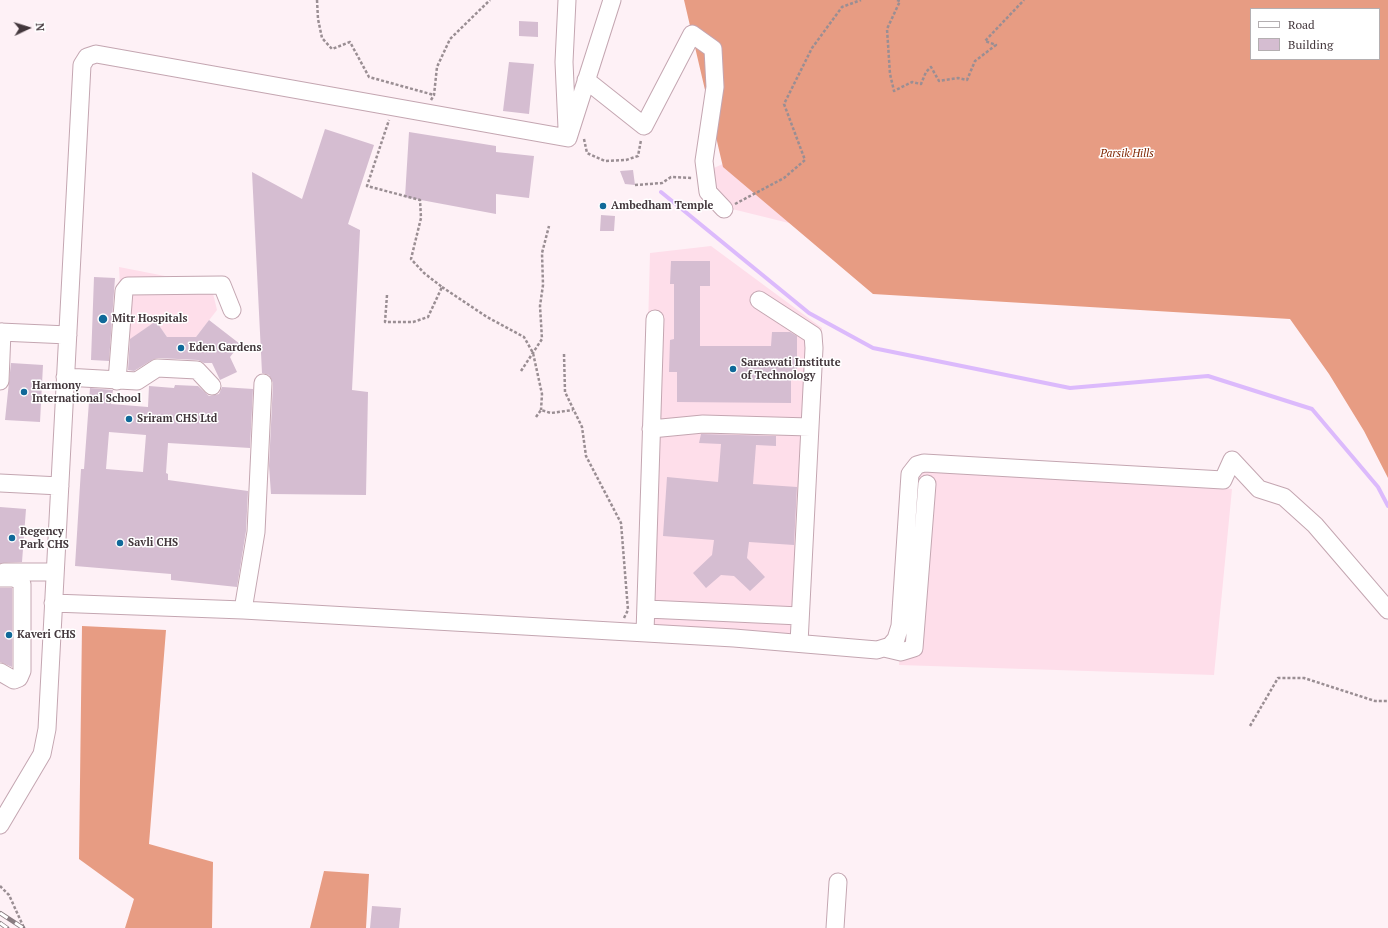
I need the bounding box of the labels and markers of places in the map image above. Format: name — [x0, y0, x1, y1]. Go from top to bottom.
place label: Ambedham Temple — [611, 199, 714, 213]
marker: Ambedham Temple — [598, 201, 608, 211]
place label: Mitr Hospitals — [112, 312, 187, 326]
marker: Mitr Hospitals — [97, 313, 109, 325]
place label: Eden Gardens — [189, 341, 261, 355]
marker: Eden Gardens — [176, 343, 186, 353]
place label: Saraswati Institute of Technology — [741, 356, 841, 382]
marker: Saraswati Institute of Technology — [728, 364, 738, 374]
place label: Harmony International School — [32, 379, 141, 405]
marker: Harmony International School — [19, 387, 29, 397]
place label: Sriram CHS Ltd — [137, 412, 217, 426]
marker: Sriram CHS Ltd — [124, 414, 134, 424]
place label: Regency Park CHS — [20, 525, 69, 551]
marker: Regency Park CHS — [7, 533, 17, 543]
place label: Savli CHS — [128, 536, 178, 550]
marker: Savli CHS — [115, 538, 125, 548]
place label: Kaveri CHS — [17, 628, 76, 642]
marker: Kaveri CHS — [4, 630, 14, 640]

